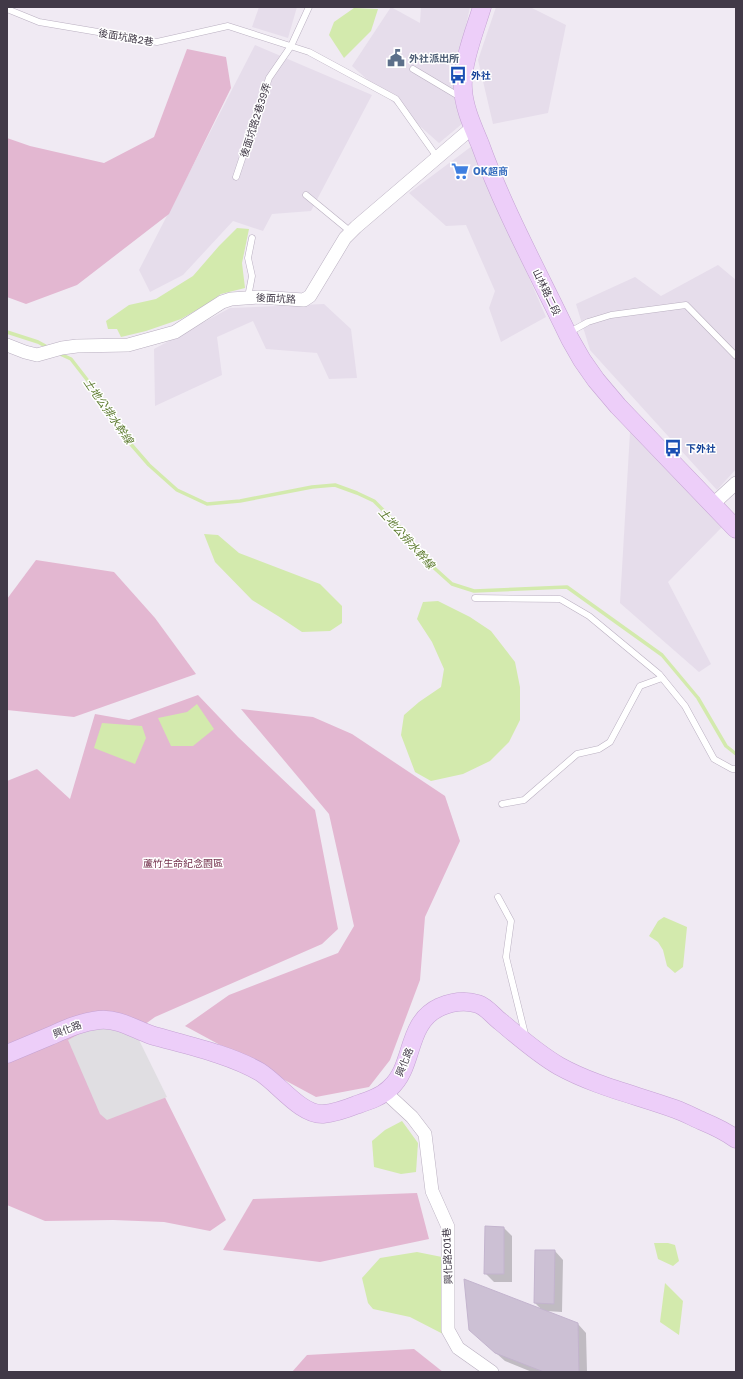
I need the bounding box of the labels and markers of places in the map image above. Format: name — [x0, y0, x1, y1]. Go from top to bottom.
public building icon: 外社派出所 — [386, 48, 406, 68]
place label: 外社派出所 — [409, 52, 459, 64]
bus stop icon: 外社 — [448, 65, 468, 85]
place label: 外社 — [471, 69, 491, 81]
supermarket icon: OK超商 — [450, 161, 470, 181]
place label: OK超商 — [473, 165, 508, 177]
bus stop icon: 下外社 — [663, 438, 683, 458]
place label: 下外社 — [686, 442, 716, 454]

